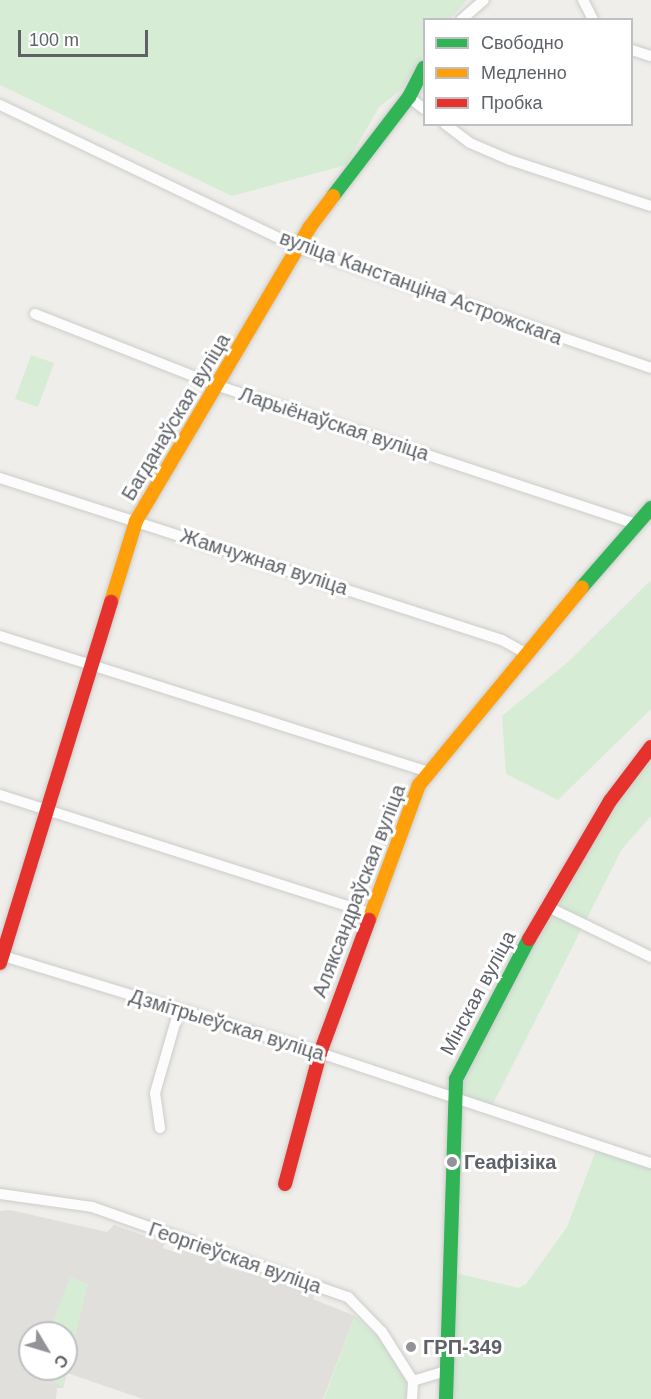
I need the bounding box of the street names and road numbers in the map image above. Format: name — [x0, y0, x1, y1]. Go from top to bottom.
street label: вуліца Канстанціна Астрожскага — [277, 226, 565, 350]
street label: Багданаўская вуліца — [117, 329, 235, 505]
street label: Ларыёнаўская вуліца — [236, 382, 432, 466]
street label: Жамчужная вуліца — [177, 524, 351, 600]
street label: Аляксандраўская вуліца — [307, 781, 411, 1001]
street label: Мінская вуліца — [435, 927, 521, 1059]
street label: Дзмітрыеўская вуліца — [127, 984, 327, 1066]
street label: Георгіеўская вуліца — [146, 1217, 324, 1299]

